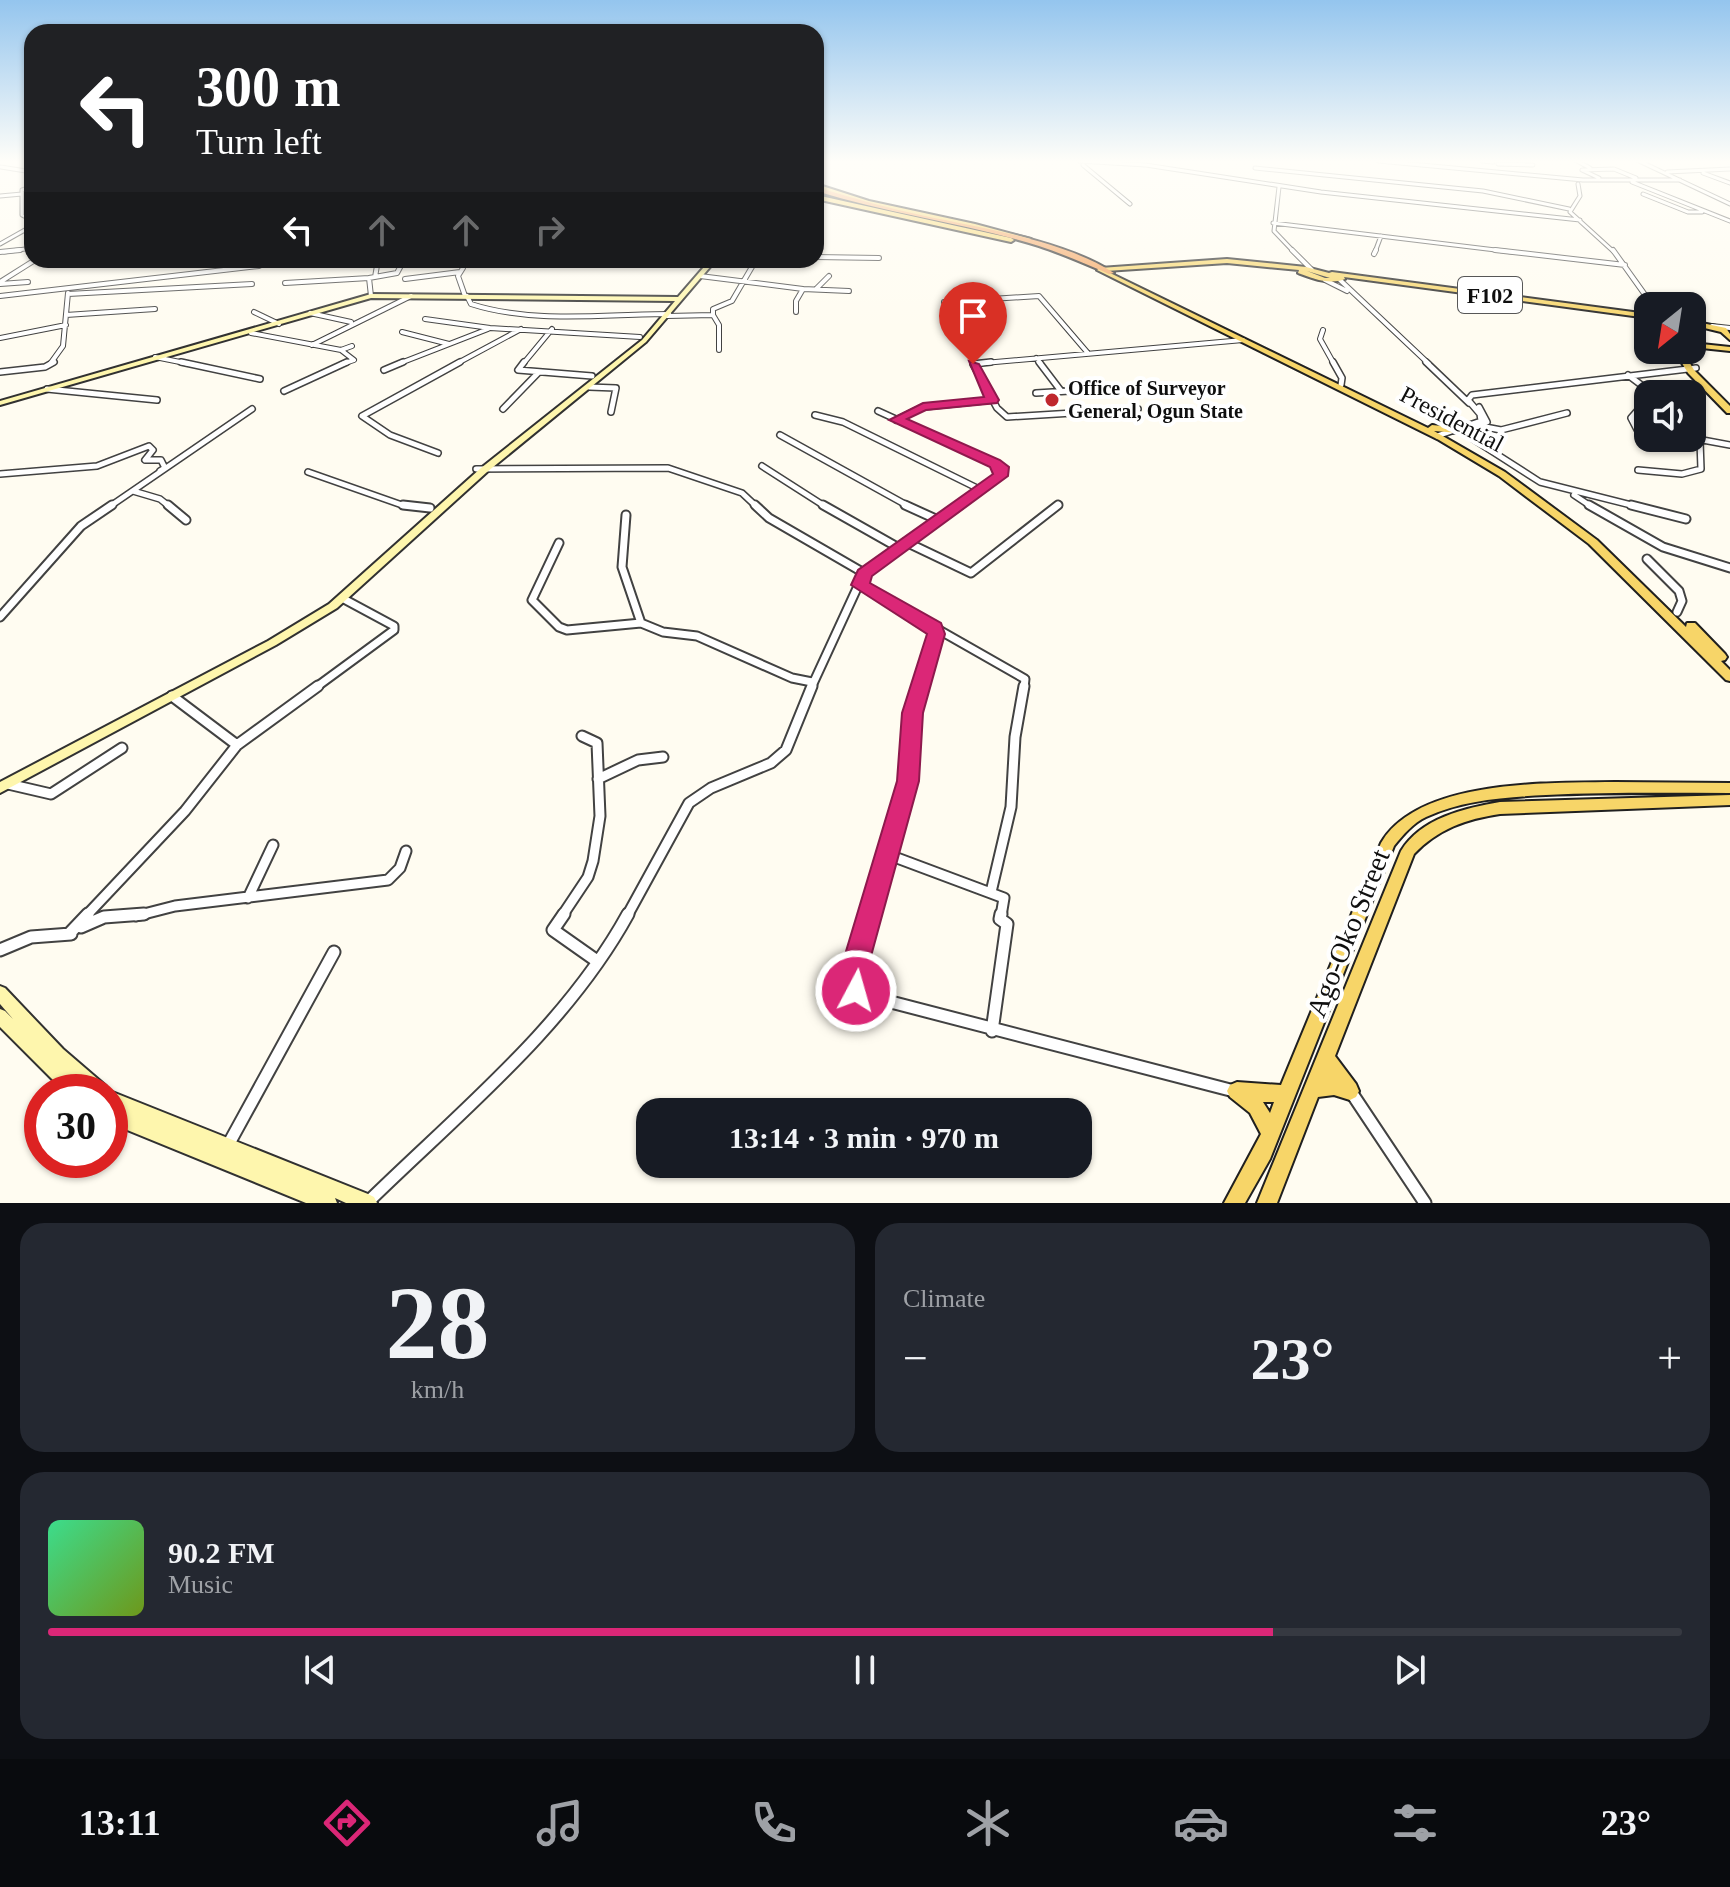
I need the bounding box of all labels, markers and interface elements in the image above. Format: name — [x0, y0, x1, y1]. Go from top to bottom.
icon: left — [64, 56, 168, 160]
text: 300 m — [196, 56, 341, 118]
text: Turn left — [196, 122, 322, 162]
icon: left — [276, 208, 320, 252]
icon: ahead — [360, 208, 404, 252]
icon: ahead — [444, 208, 488, 252]
icon: right — [528, 208, 572, 252]
road number: F102 — [1458, 277, 1522, 313]
pin — [939, 282, 1007, 364]
north arrow — [1634, 292, 1706, 364]
map controls — [1634, 292, 1706, 452]
icon: arrive — [951, 294, 995, 338]
place label: Office of Surveyor General, Ogun State — [1068, 377, 1243, 423]
button: sound — [1634, 380, 1706, 452]
street label: Presidential — [1396, 381, 1508, 457]
marker: Office of Surveyor General, Ogun State — [1043, 391, 1061, 409]
street label: Ago-Oko Street — [1300, 844, 1396, 1021]
position arrow — [814, 949, 898, 1033]
speed limit sign: 30 — [24, 1074, 128, 1178]
text: 13:14 · 3 min · 970 m — [729, 1121, 999, 1154]
text: 28 — [386, 1265, 490, 1380]
text: Climate — [903, 1284, 985, 1313]
text: 23° — [1251, 1326, 1335, 1392]
text: − — [903, 1334, 928, 1383]
text: + — [1657, 1334, 1682, 1383]
text: km/h — [411, 1375, 464, 1404]
text: 90.2 FM — [168, 1536, 275, 1569]
text: Music — [168, 1570, 233, 1599]
icon: previous — [298, 1648, 342, 1692]
icon: pause — [843, 1648, 887, 1692]
icon: next — [1388, 1648, 1432, 1692]
icon: directions — [319, 1795, 375, 1851]
icon: music — [532, 1795, 588, 1851]
icon: phone — [746, 1795, 802, 1851]
icon: climate — [960, 1795, 1016, 1851]
icon: car — [1173, 1795, 1229, 1851]
icon: filters — [1387, 1795, 1443, 1851]
text: 13:11 — [79, 1803, 161, 1843]
text: 23° — [1601, 1803, 1651, 1843]

